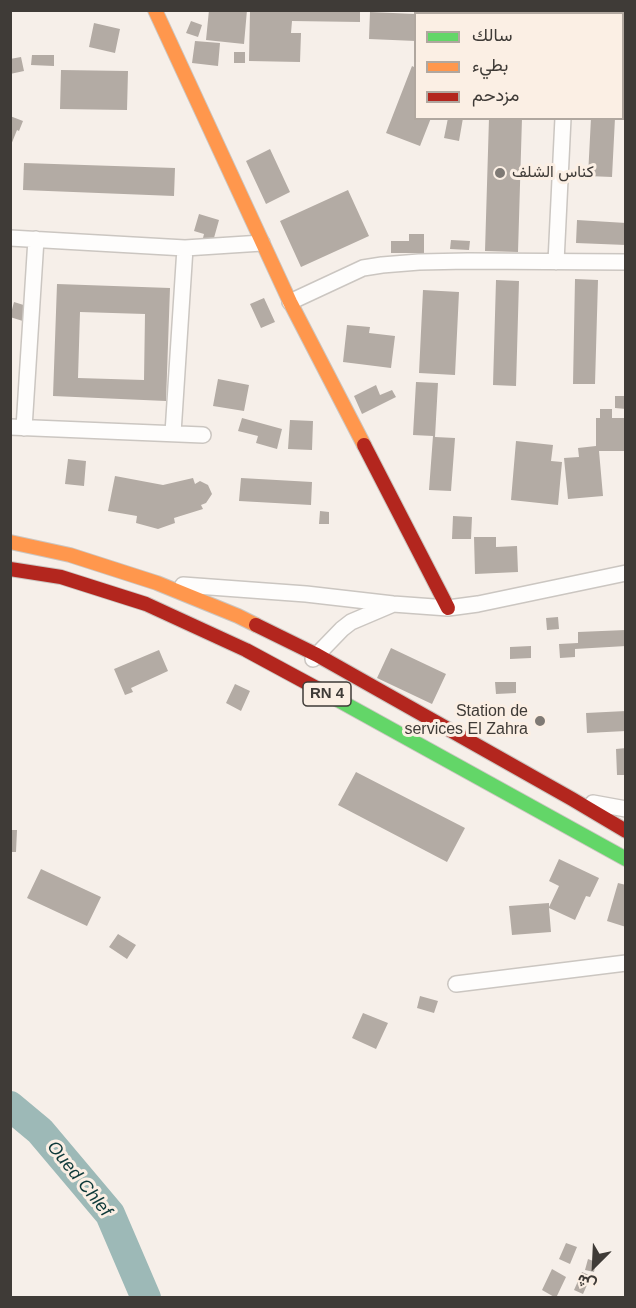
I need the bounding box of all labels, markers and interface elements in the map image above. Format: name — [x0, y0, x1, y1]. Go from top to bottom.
legend — [414, 12, 624, 120]
text: سالك — [472, 25, 512, 45]
text: بطيء — [472, 55, 508, 75]
text: مزدحم — [472, 85, 519, 105]
place label: كناس الشلف — [512, 163, 594, 183]
marker: كناس الشلف — [493, 166, 507, 180]
road number: RN 4 — [303, 682, 351, 706]
place label: Station de services El Zahra — [404, 702, 528, 740]
marker: Station de services El Zahra — [533, 714, 547, 728]
water label: Oued Chlef — [42, 1137, 116, 1221]
north arrow — [564, 1236, 624, 1296]
text: ش — [574, 1271, 599, 1295]

